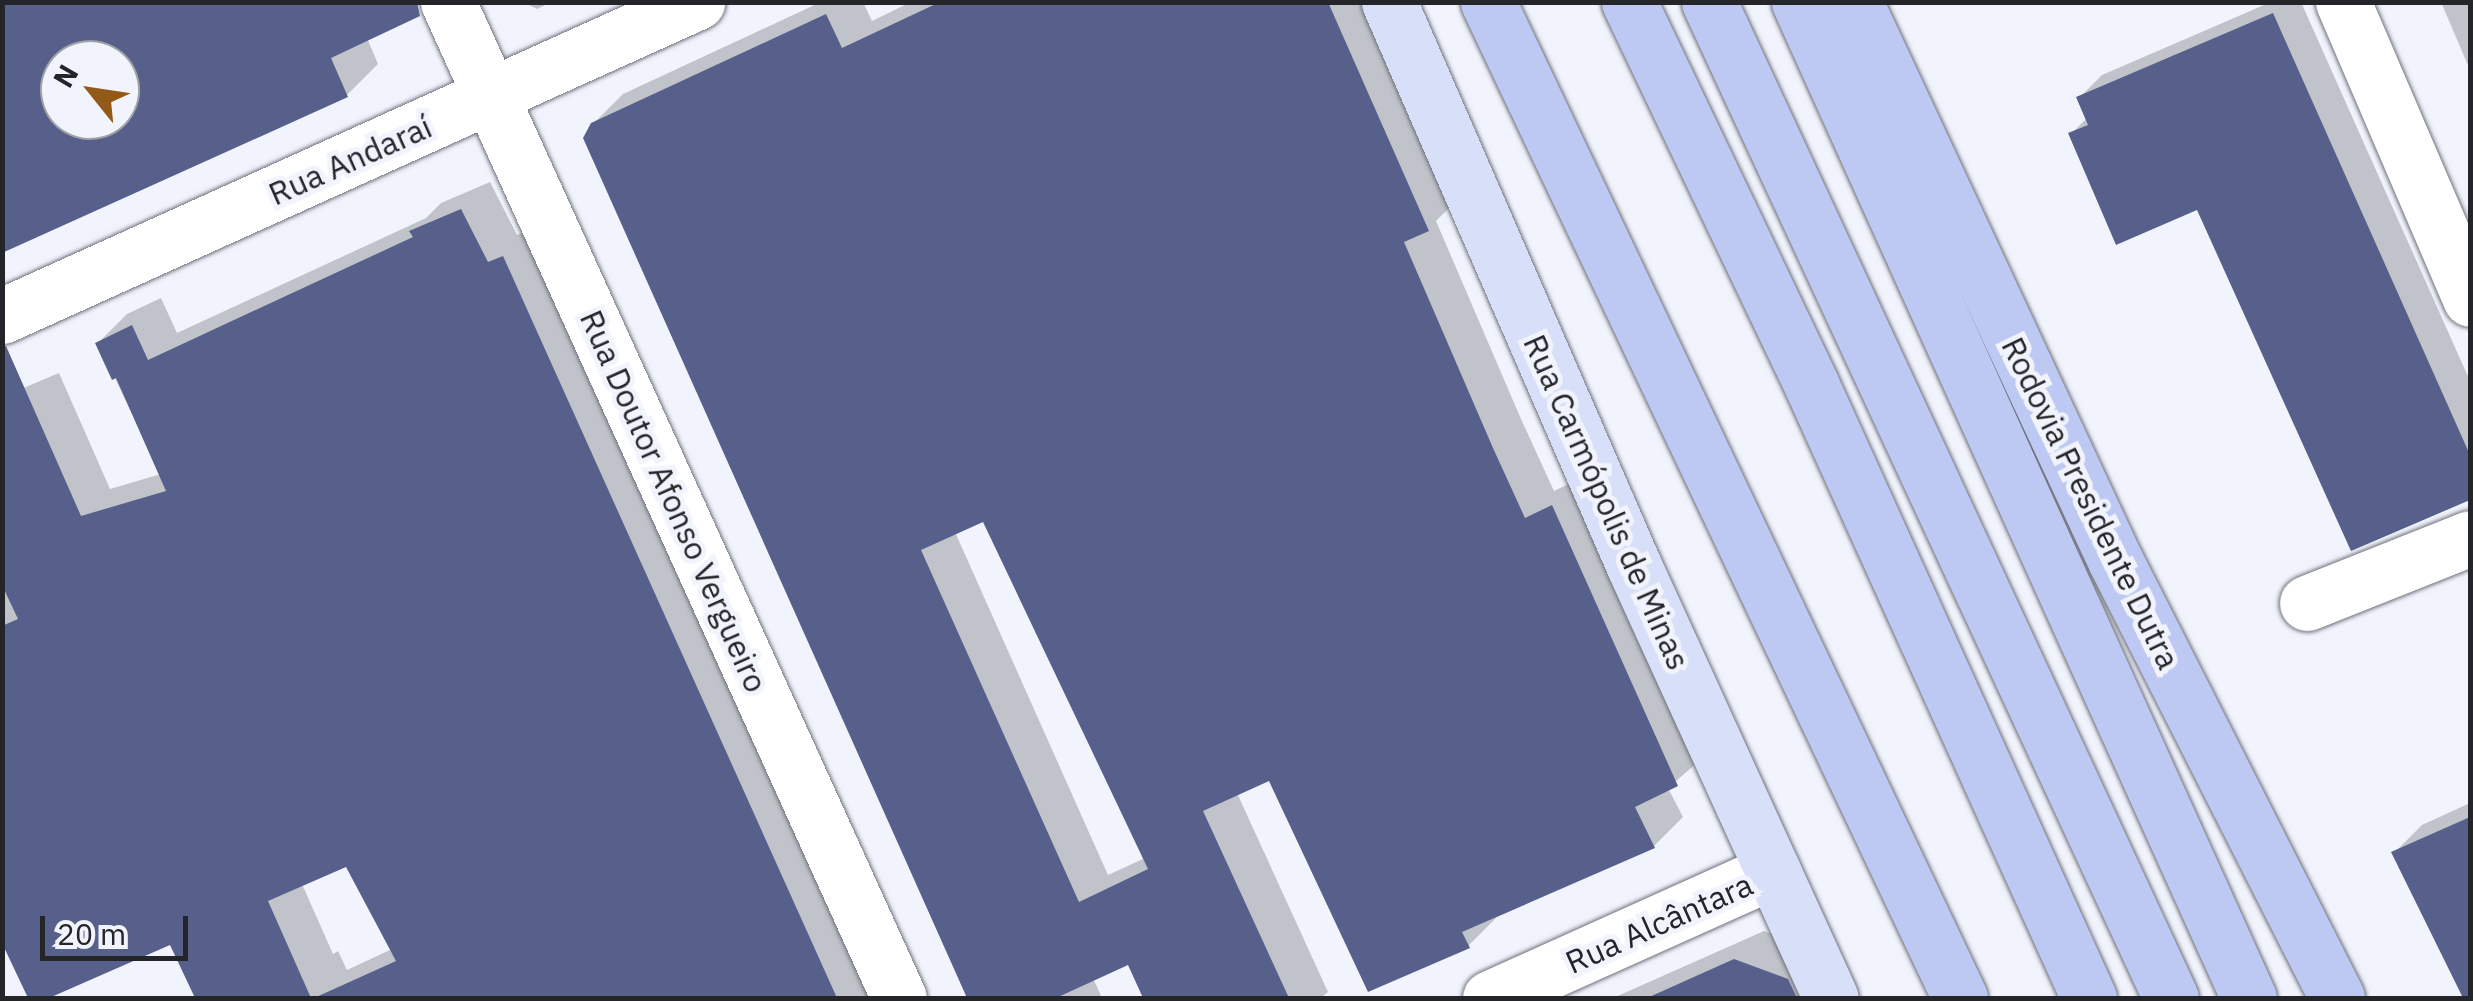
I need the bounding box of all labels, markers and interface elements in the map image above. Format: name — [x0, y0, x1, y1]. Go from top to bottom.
north arrow — [40, 40, 140, 140]
text: N — [44, 58, 86, 94]
street label: Rua Andaraí — [263, 107, 437, 213]
street label: Rua Doutor Afonso Vergueiro — [572, 304, 776, 698]
street label: Rua Carmópolis de Minas — [1516, 329, 1698, 675]
street label: Rodovia Presidente Dutra — [1994, 331, 2188, 675]
street label: Rua Alcântara — [1559, 865, 1759, 981]
scale bar — [45, 896, 192, 958]
text: 20 m — [57, 914, 126, 953]

